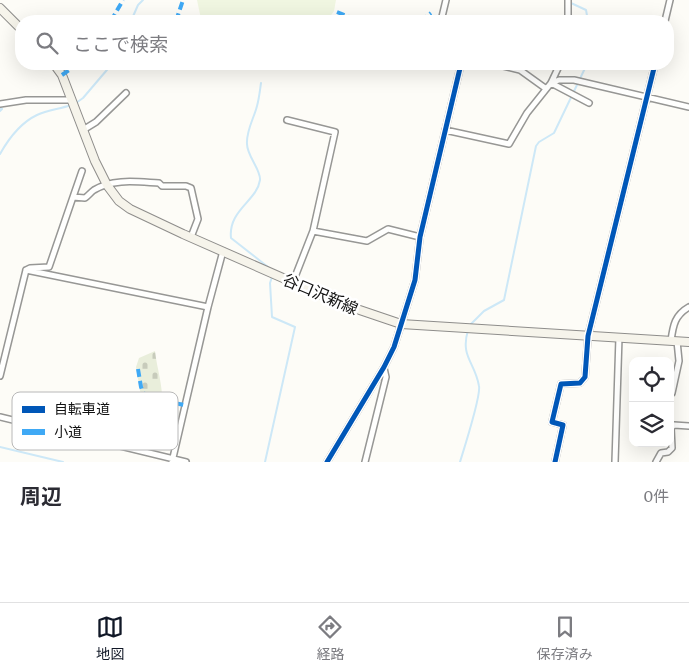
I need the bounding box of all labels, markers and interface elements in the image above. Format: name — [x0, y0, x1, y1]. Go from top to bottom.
search box — [15, 15, 674, 70]
icon: search — [33, 29, 61, 57]
text: ここで検索 — [73, 29, 168, 57]
street label: 谷口沢新線 — [279, 266, 363, 320]
map controls — [629, 357, 674, 447]
button: locate — [629, 357, 674, 402]
legend — [12, 392, 178, 450]
text: 自転車道 — [54, 398, 110, 418]
button: layers — [629, 402, 674, 447]
text: 小道 — [54, 421, 82, 441]
text: 周辺 — [20, 479, 62, 510]
text: 0件 — [644, 483, 669, 507]
tab: 地図 — [96, 613, 124, 663]
tab: 経路 — [316, 613, 344, 663]
tab: 保存済み — [537, 613, 593, 663]

